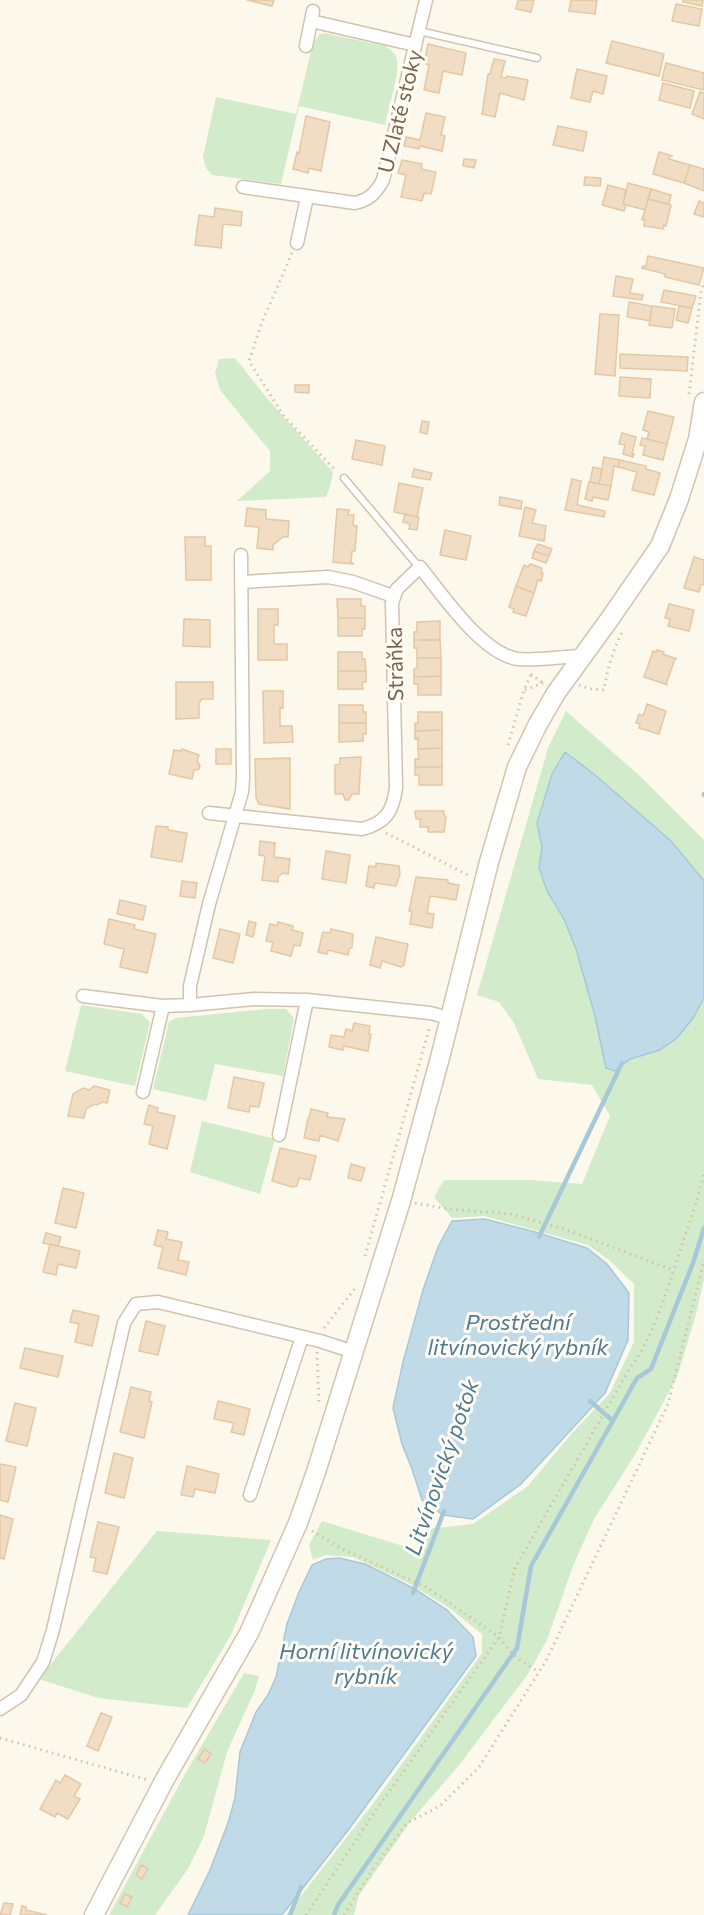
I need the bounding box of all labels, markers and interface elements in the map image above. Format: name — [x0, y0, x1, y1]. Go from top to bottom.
street label: U Zlaté stoky — [372, 47, 426, 175]
street label: Stráňka — [381, 627, 407, 701]
water label: Prostřední litvínovický rybník — [428, 1308, 610, 1360]
water label: Litvínovický potok — [398, 1374, 484, 1559]
water label: Horní litvínovický rybník — [279, 1637, 454, 1689]

